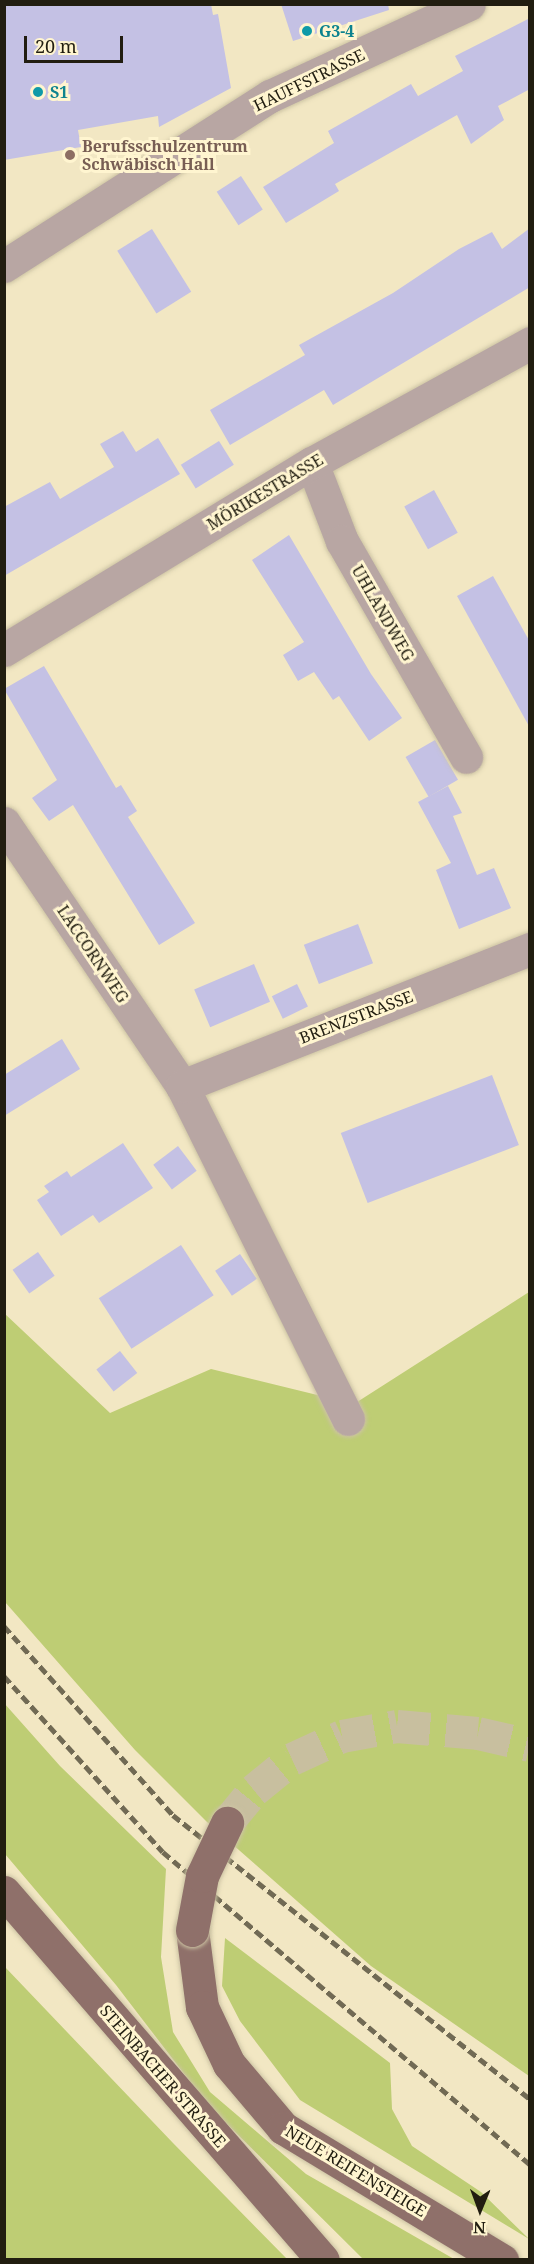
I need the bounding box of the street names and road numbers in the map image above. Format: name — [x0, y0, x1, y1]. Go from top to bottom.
street label: HAUFFSTRASSE — [250, 45, 368, 115]
street label: MÖRIKESTRASSE — [204, 450, 326, 534]
street label: UHLANDWEG — [348, 562, 418, 664]
street label: LACCORNWEG — [53, 902, 133, 1006]
street label: BRENZSTRASSE — [297, 987, 415, 1047]
street label: STEINBACHER STRASSE — [96, 2001, 230, 2151]
street label: NEUE REIFENSTEIGE — [282, 2121, 430, 2221]

